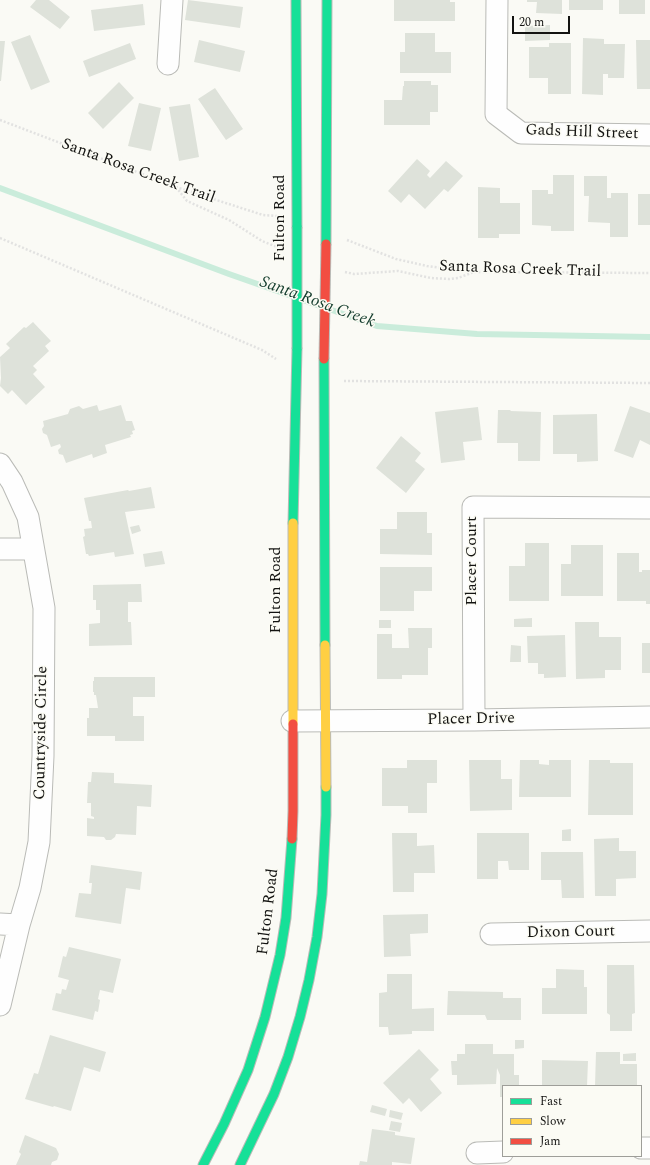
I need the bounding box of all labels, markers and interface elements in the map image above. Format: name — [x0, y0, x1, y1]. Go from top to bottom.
scale bar — [514, 8, 572, 34]
text: 20 m — [519, 13, 544, 32]
street label: Gads Hill Street — [525, 121, 639, 145]
street label: Santa Rosa Creek Trail — [59, 135, 217, 209]
street label: Fulton Road — [271, 174, 291, 262]
street label: Santa Rosa Creek Trail — [439, 258, 601, 282]
water label: Santa Rosa Creek — [257, 273, 377, 333]
street label: Placer Court — [463, 516, 483, 606]
street label: Fulton Road — [267, 546, 287, 634]
street label: Countryside Circle — [31, 666, 53, 800]
street label: Placer Drive — [427, 710, 515, 730]
street label: Fulton Road — [254, 868, 284, 956]
street label: Dixon Court — [527, 923, 615, 943]
legend — [502, 1085, 642, 1157]
text: Fast — [540, 1092, 562, 1111]
text: Slow — [540, 1112, 565, 1131]
text: Jam — [540, 1132, 561, 1151]

